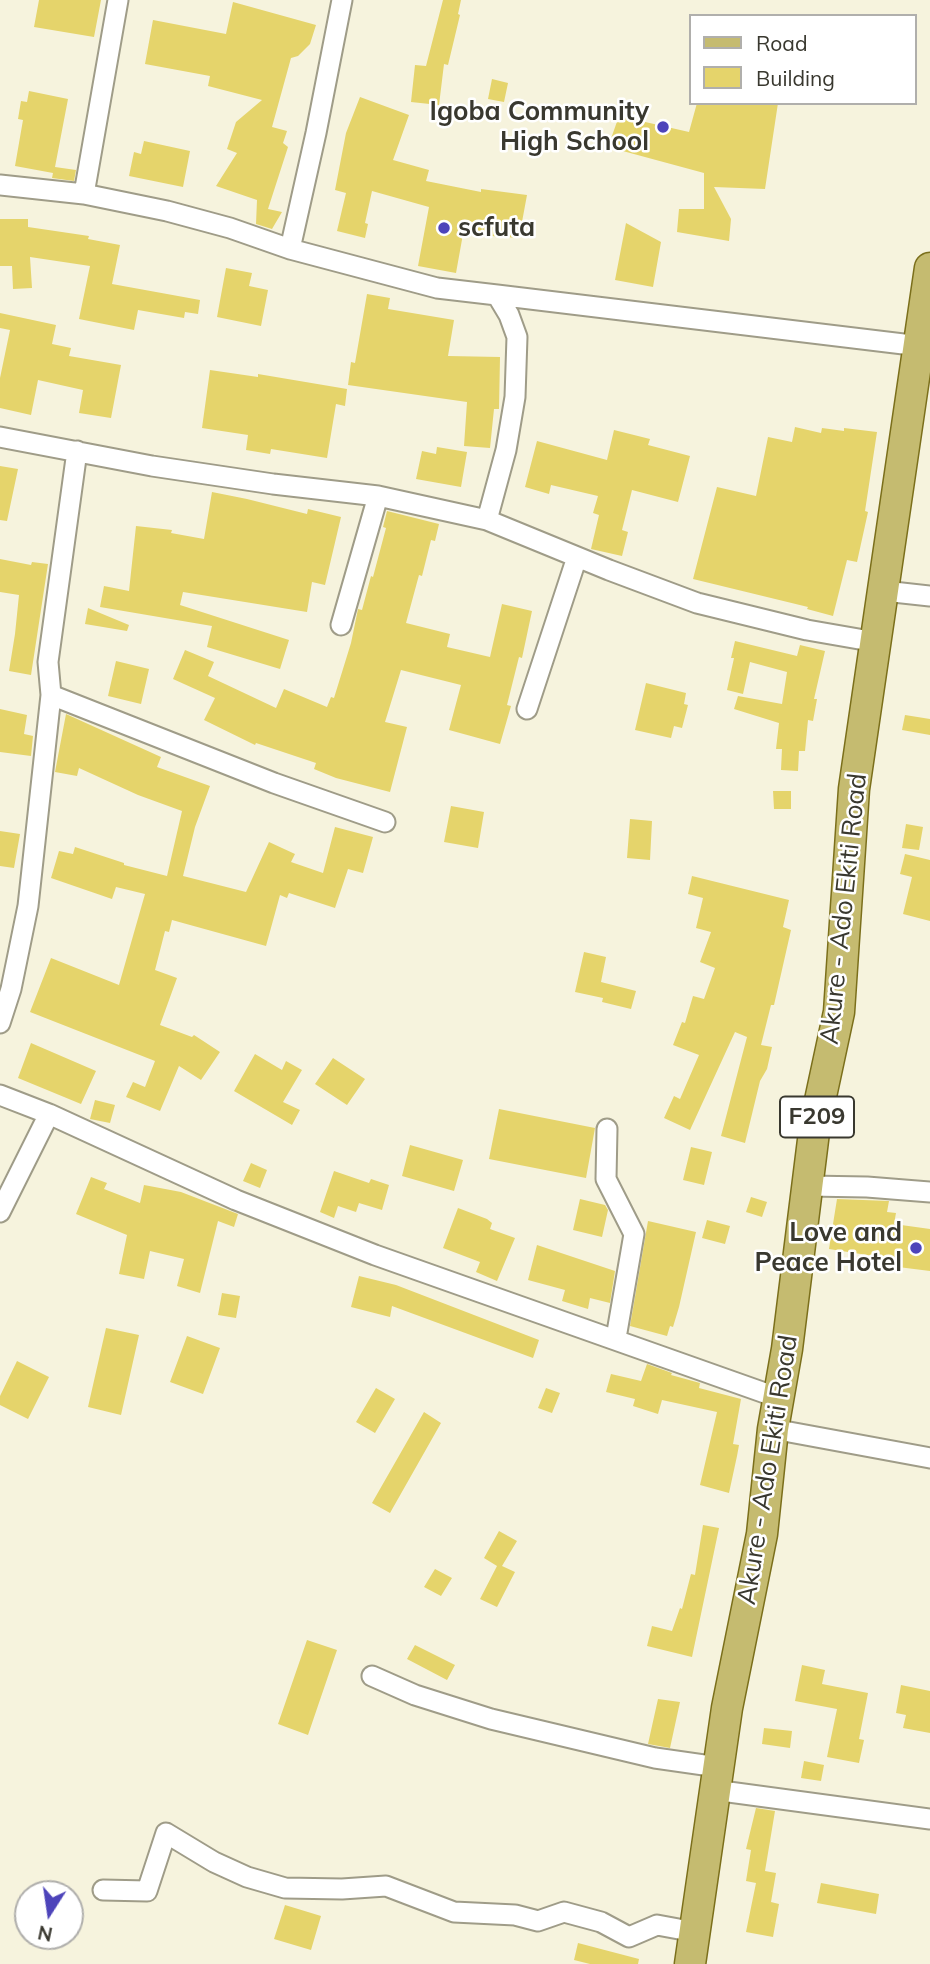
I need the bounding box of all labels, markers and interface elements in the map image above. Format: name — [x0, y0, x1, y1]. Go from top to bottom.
legend — [688, 14, 916, 105]
text: Road — [756, 30, 807, 56]
text: Building — [756, 65, 835, 91]
place label: Igoba Community High School — [430, 96, 649, 158]
marker: Igoba Community High School — [655, 119, 671, 135]
place label: scfuta — [458, 212, 535, 244]
marker: scfuta — [436, 220, 452, 236]
street label: Akure - Ado Ekiti Road — [814, 772, 874, 1046]
road number: F209 — [780, 1097, 854, 1138]
place label: Love and Peace Hotel — [755, 1217, 902, 1278]
marker: Love and Peace Hotel — [908, 1240, 924, 1256]
street label: Akure - Ado Ekiti Road — [731, 1333, 805, 1607]
north arrow — [14, 1880, 84, 1950]
text: N — [36, 1920, 55, 1947]

